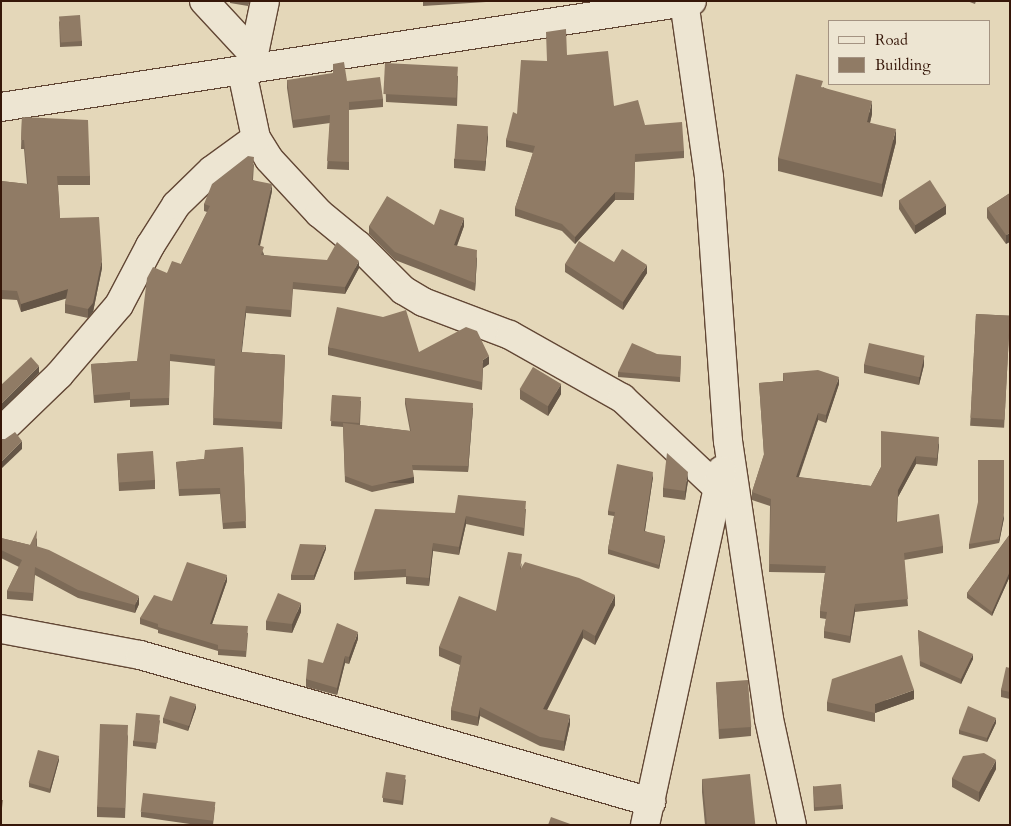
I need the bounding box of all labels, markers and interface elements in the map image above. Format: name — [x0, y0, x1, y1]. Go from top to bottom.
legend — [828, 20, 991, 85]
text: Road — [875, 30, 908, 50]
text: Building — [875, 55, 931, 75]

